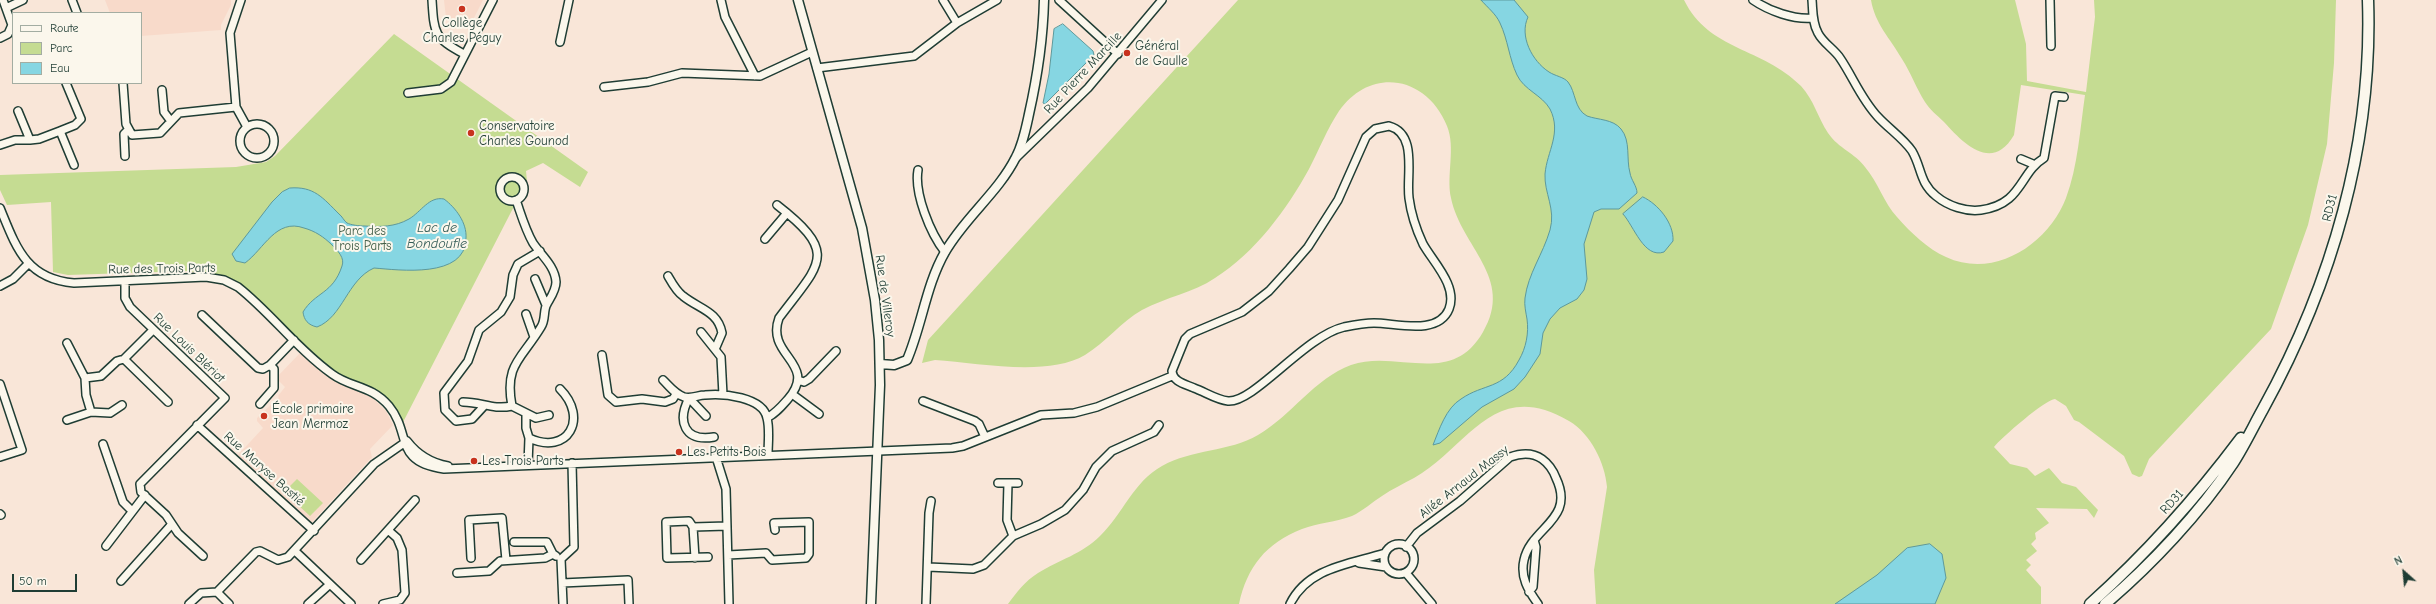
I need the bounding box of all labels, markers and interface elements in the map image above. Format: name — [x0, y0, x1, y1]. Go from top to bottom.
marker: Collège Charles Péguy — [457, 4, 467, 14]
legend — [12, 12, 142, 84]
place label: Collège Charles Péguy — [423, 15, 501, 46]
text: Route — [50, 21, 79, 35]
street label: Rue Pierre Marcille — [1041, 29, 1125, 117]
place label: Général de Gaulle — [1135, 38, 1188, 69]
text: Parc — [50, 41, 73, 55]
marker: Général de Gaulle — [1122, 48, 1132, 58]
text: Eau — [50, 61, 70, 75]
place label: Conservatoire Charles Gounod — [479, 118, 569, 149]
marker: Conservatoire Charles Gounod — [466, 128, 476, 138]
street label: RD31 — [2319, 193, 2341, 223]
water label: Lac de Bondoufle — [407, 220, 467, 252]
park label: Parc des Trois Parts — [332, 223, 392, 254]
street label: Rue de Villeroy — [872, 254, 898, 338]
street label: Rue des Trois Parts — [108, 260, 216, 278]
street label: Rue Louis Blériot — [150, 310, 228, 386]
place label: École primaire Jean Mermoz — [272, 401, 354, 432]
marker: École primaire Jean Mermoz — [259, 411, 269, 421]
street label: Rue Maryse Bastié — [220, 429, 308, 509]
street label: Allée Arnaud Massy — [1416, 442, 1512, 522]
place label: Les Petits Bois — [687, 444, 766, 460]
marker: Les Petits Bois — [674, 447, 684, 457]
place label: Les Trois Parts — [482, 453, 564, 469]
marker: Les Trois Parts — [469, 456, 479, 466]
street label: RD31 — [2157, 487, 2187, 517]
north arrow — [2384, 552, 2424, 592]
text: N — [2392, 553, 2404, 568]
scale bar — [14, 566, 79, 592]
text: 50 m — [19, 574, 47, 588]

